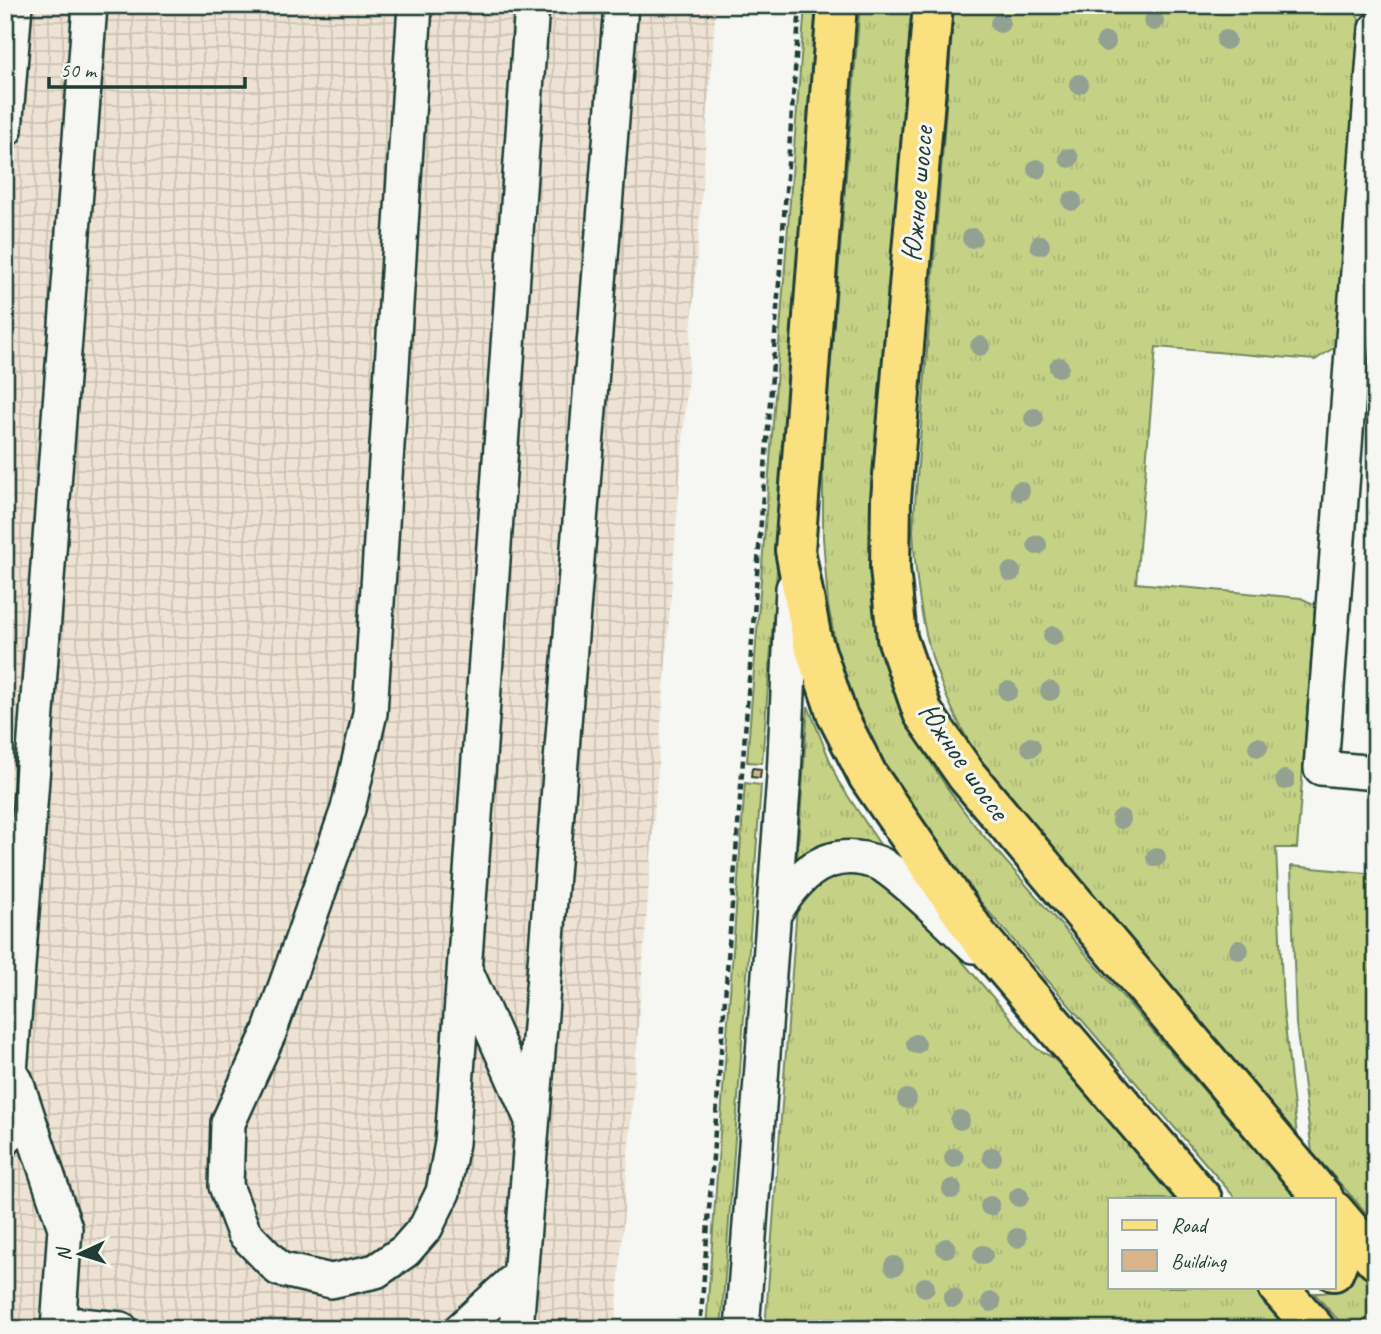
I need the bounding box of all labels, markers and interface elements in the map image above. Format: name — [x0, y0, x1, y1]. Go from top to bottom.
scale bar — [49, 46, 245, 90]
text: 50 m — [60, 57, 98, 83]
street label: Южное шоссе — [892, 123, 942, 263]
street label: Южное шоссе — [910, 695, 1020, 829]
legend — [1108, 1198, 1336, 1288]
text: Road — [1171, 1212, 1210, 1238]
north arrow — [46, 1218, 116, 1288]
text: N — [51, 1245, 76, 1262]
text: Building — [1171, 1248, 1228, 1274]

